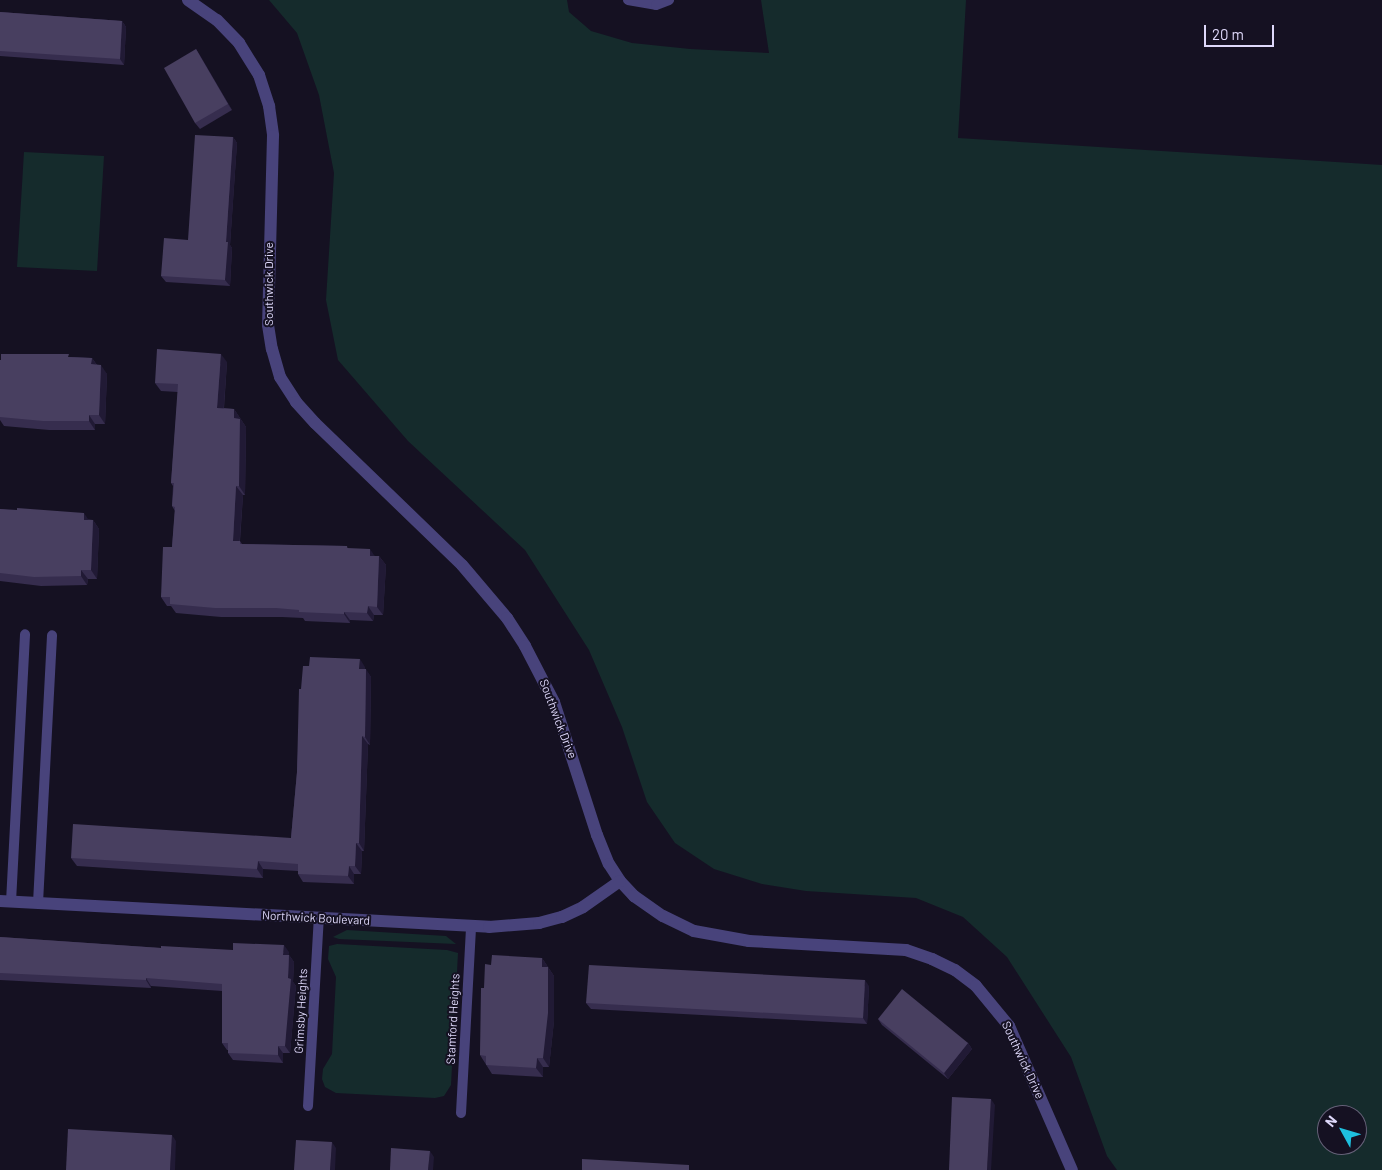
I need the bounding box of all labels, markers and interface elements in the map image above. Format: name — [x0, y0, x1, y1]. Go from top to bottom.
scale bar — [1207, 15, 1277, 47]
text: 20 m — [1212, 25, 1244, 43]
street label: Southwick Drive — [262, 242, 276, 326]
street label: Southwick Drive — [536, 677, 580, 761]
street label: Northwick Boulevard — [262, 908, 370, 928]
street label: Grimsby Heights — [292, 968, 310, 1054]
street label: Stamford Heights — [443, 973, 463, 1065]
street label: Southwick Drive — [999, 1019, 1047, 1101]
north arrow — [1317, 1105, 1367, 1155]
text: N — [1321, 1112, 1340, 1130]

